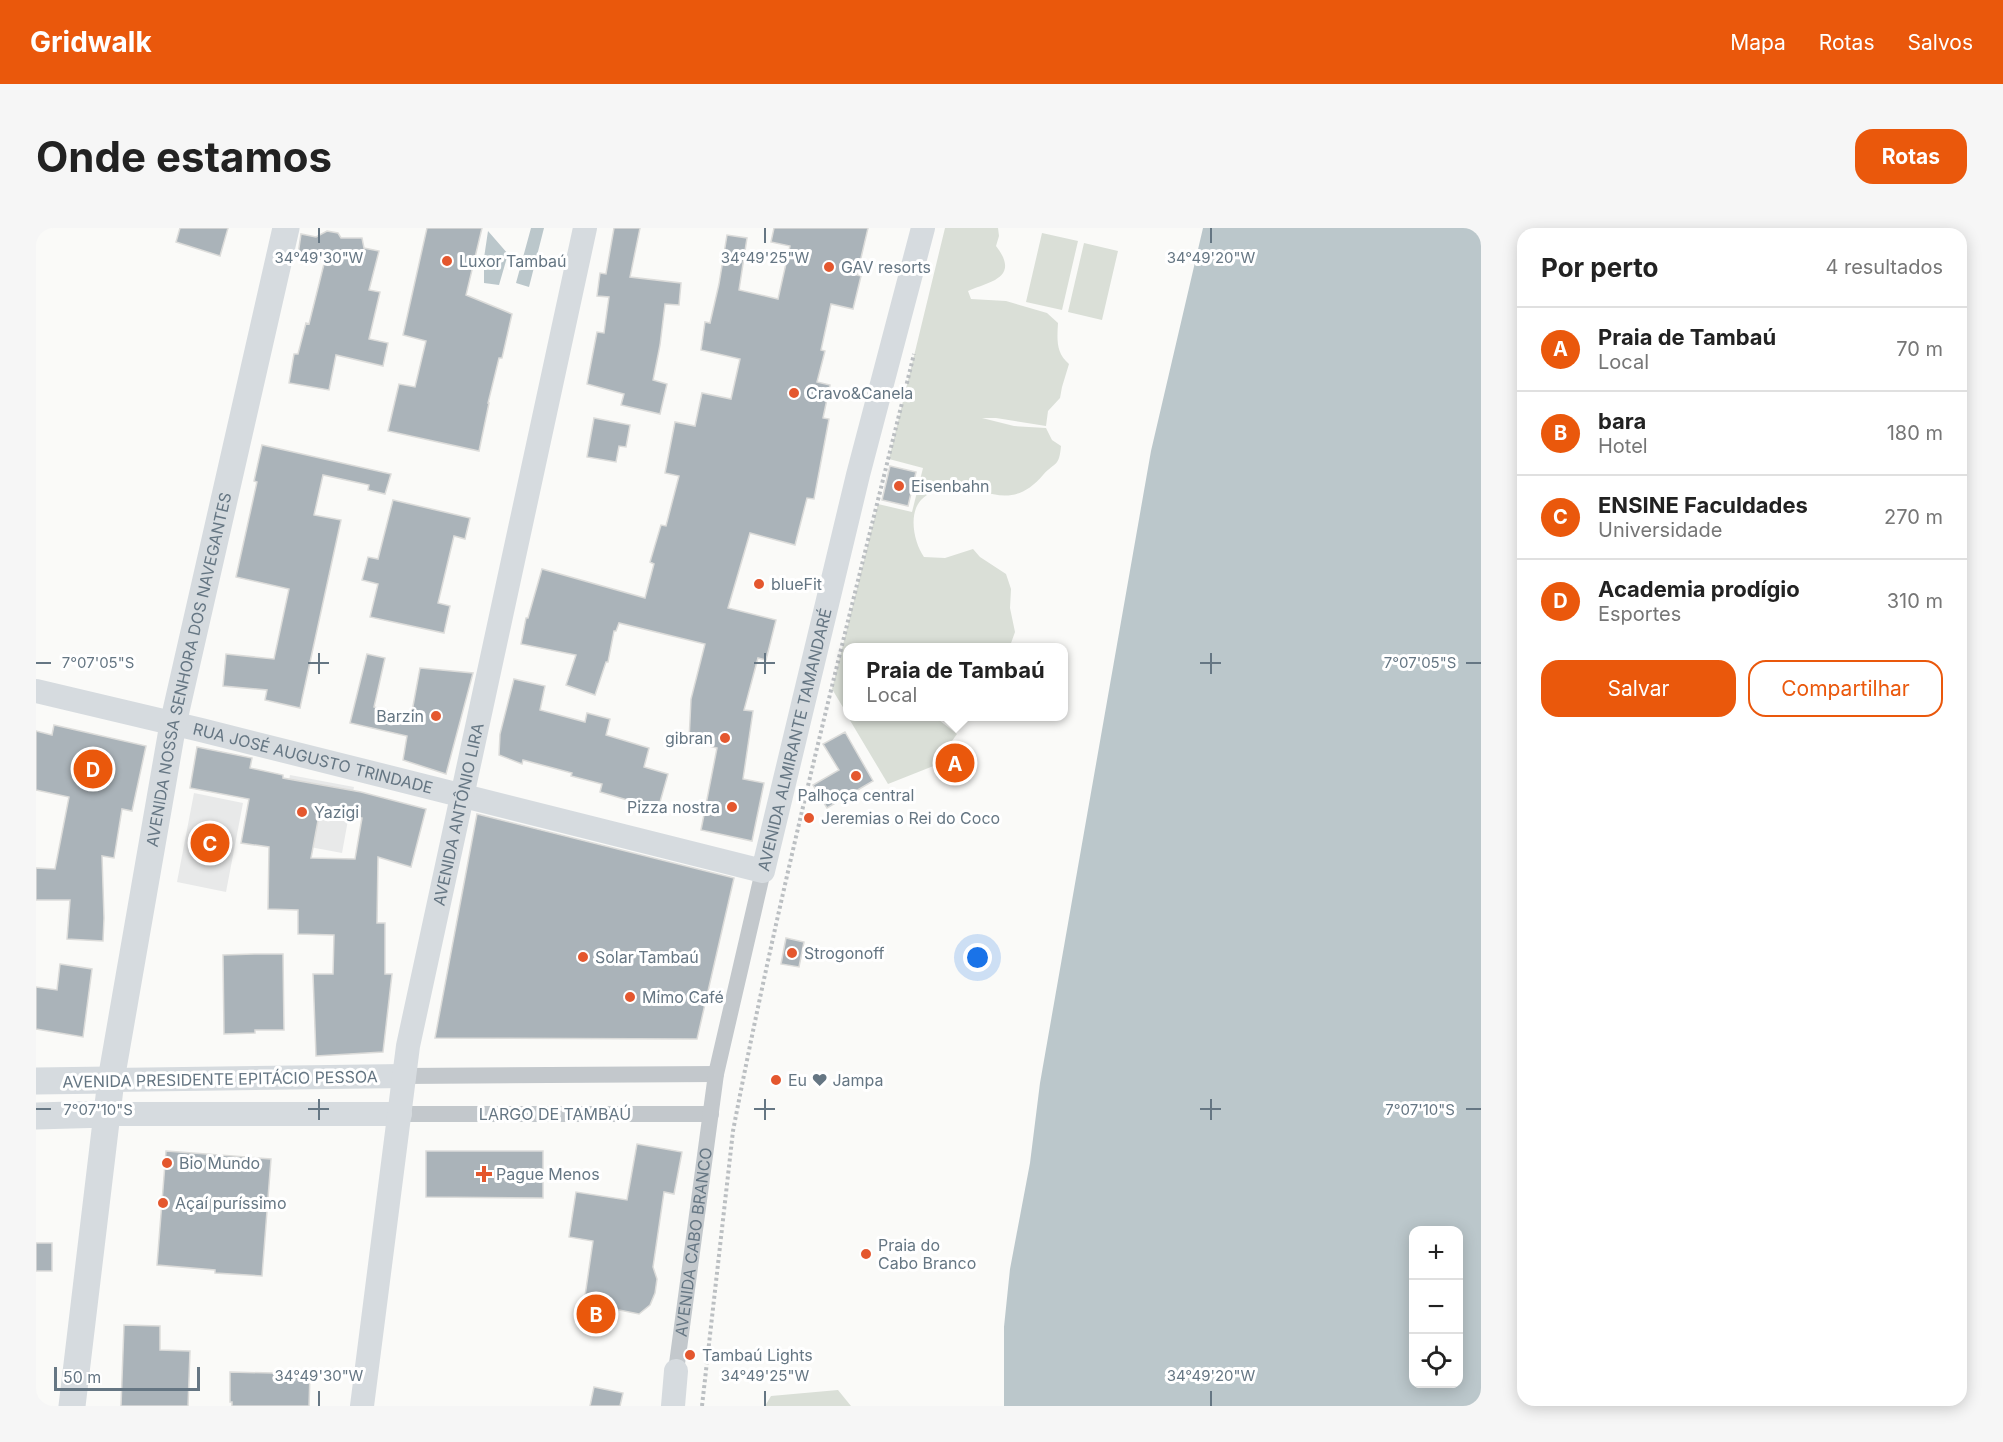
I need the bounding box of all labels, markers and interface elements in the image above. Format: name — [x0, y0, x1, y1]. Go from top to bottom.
text: Gridwalk — [30, 25, 152, 59]
text: Mapa — [1730, 30, 1786, 55]
text: Rotas — [1819, 30, 1874, 55]
text: Salvos — [1907, 30, 1973, 55]
button: Rotas — [1855, 129, 1967, 184]
text: Onde estamos — [36, 131, 332, 182]
text: 34°49'30"W — [275, 248, 364, 267]
text: 34°49'25"W — [721, 248, 809, 267]
text: 34°49'20"W — [1167, 248, 1256, 267]
place label: Luxor Tambaú — [459, 251, 567, 271]
text: Por perto — [1541, 252, 1659, 283]
marker: Luxor Tambaú — [440, 254, 454, 268]
text: 4 resultados — [1825, 255, 1943, 279]
place label: GAV resorts — [841, 257, 931, 277]
marker: GAV resorts — [822, 260, 836, 274]
text: Praia de Tambaú — [1598, 324, 1776, 350]
text: A — [1553, 337, 1568, 361]
text: 70 m — [1896, 337, 1943, 361]
text: Local — [1598, 350, 1649, 374]
place label: Cravo&Canela — [806, 383, 913, 403]
marker: Cravo&Canela — [787, 386, 801, 400]
text: bara — [1598, 408, 1646, 434]
text: B — [1554, 421, 1567, 445]
text: 180 m — [1887, 421, 1943, 445]
text: Hotel — [1598, 434, 1648, 458]
place label: Eisenbahn — [911, 476, 990, 496]
marker: Eisenbahn — [892, 479, 906, 493]
street label: AVENIDA NOSSA SENHORA DOS NAVEGANTES — [142, 490, 235, 849]
text: ENSINE Faculdades — [1598, 492, 1808, 518]
text: C — [1553, 505, 1568, 529]
text: 270 m — [1884, 505, 1943, 529]
text: Universidade — [1598, 518, 1722, 542]
place label: blueFit — [771, 574, 822, 594]
text: Academia prodígio — [1598, 576, 1800, 602]
marker: blueFit — [752, 577, 766, 591]
text: D — [1553, 589, 1568, 613]
text: 310 m — [1887, 589, 1943, 613]
text: Esportes — [1598, 602, 1681, 626]
street label: AVENIDA ALMIRANTE TAMANDARÉ — [753, 606, 836, 873]
popup — [843, 643, 1068, 721]
text: 7°07'05"S — [62, 653, 134, 672]
text: 7°07'05"S — [1384, 653, 1456, 672]
text: Praia de Tambaú — [866, 657, 1045, 683]
button: Salvar — [1541, 660, 1736, 717]
button: Compartilhar — [1748, 660, 1943, 717]
text: Local — [866, 683, 917, 707]
place label: Barzin — [376, 706, 424, 726]
marker: Barzin — [429, 709, 443, 723]
street label: RUA JOSÉ AUGUSTO TRINDADE — [191, 718, 435, 798]
street label: AVENIDA ANTÔNIO LIRA — [429, 721, 488, 908]
place label: gibran — [665, 728, 713, 748]
marker: gibran — [718, 731, 732, 745]
pin: A — [936, 740, 974, 786]
pin: D — [74, 746, 112, 792]
marker: Palhoça central — [849, 769, 863, 783]
place label: Palhoça central — [798, 785, 914, 805]
place label: Pizza nostra — [627, 797, 720, 817]
marker: Pizza nostra — [725, 800, 739, 814]
place label: Yazigi — [314, 802, 359, 822]
marker: Yazigi — [295, 805, 309, 819]
place label: Jeremias o Rei do Coco — [821, 808, 1000, 828]
marker: Jeremias o Rei do Coco — [802, 811, 816, 825]
pin: C — [190, 820, 230, 866]
place label: Strogonoff — [804, 943, 885, 963]
your location — [963, 943, 992, 972]
marker: Strogonoff — [785, 946, 799, 960]
place label: Solar Tambaú — [595, 947, 699, 967]
marker: Solar Tambaú — [576, 950, 590, 964]
place label: Mimo Café — [642, 987, 724, 1007]
marker: Mimo Café — [623, 990, 637, 1004]
street label: AVENIDA PRESIDENTE EPITÁCIO PESSOA — [62, 1066, 378, 1092]
place label: Eu ♥ Jampa — [788, 1070, 884, 1090]
marker: Eu ♥ Jampa — [769, 1073, 783, 1087]
text: 7°07'10"S — [63, 1100, 133, 1119]
text: 7°07'10"S — [1385, 1100, 1455, 1119]
street label: LARGO DE TAMBAÚ — [479, 1104, 631, 1124]
street label: AVENIDA CABO BRANCO — [671, 1146, 716, 1338]
place label: Bio Mundo — [179, 1153, 260, 1173]
marker: Bio Mundo — [160, 1156, 174, 1170]
place label: Pague Menos — [496, 1164, 600, 1184]
marker: Pague Menos — [477, 1167, 491, 1181]
place label: Açaí puríssimo — [175, 1193, 286, 1213]
marker: Açaí puríssimo — [156, 1196, 170, 1210]
map controls — [1409, 1226, 1463, 1388]
button: + — [1409, 1226, 1463, 1280]
place label: Praia do Cabo Branco — [878, 1235, 976, 1273]
marker: Praia do Cabo Branco — [859, 1247, 873, 1261]
button: − — [1409, 1280, 1463, 1334]
pin: B — [576, 1292, 616, 1336]
button: locate — [1409, 1334, 1463, 1388]
place label: Tambaú Lights — [702, 1345, 813, 1365]
marker: Tambaú Lights — [683, 1348, 697, 1362]
scale bar — [54, 1364, 200, 1392]
text: 34°49'30"W — [275, 1366, 364, 1385]
text: 34°49'25"W — [721, 1366, 809, 1385]
text: 34°49'20"W — [1167, 1366, 1256, 1385]
text: 50 m — [63, 1367, 101, 1387]

